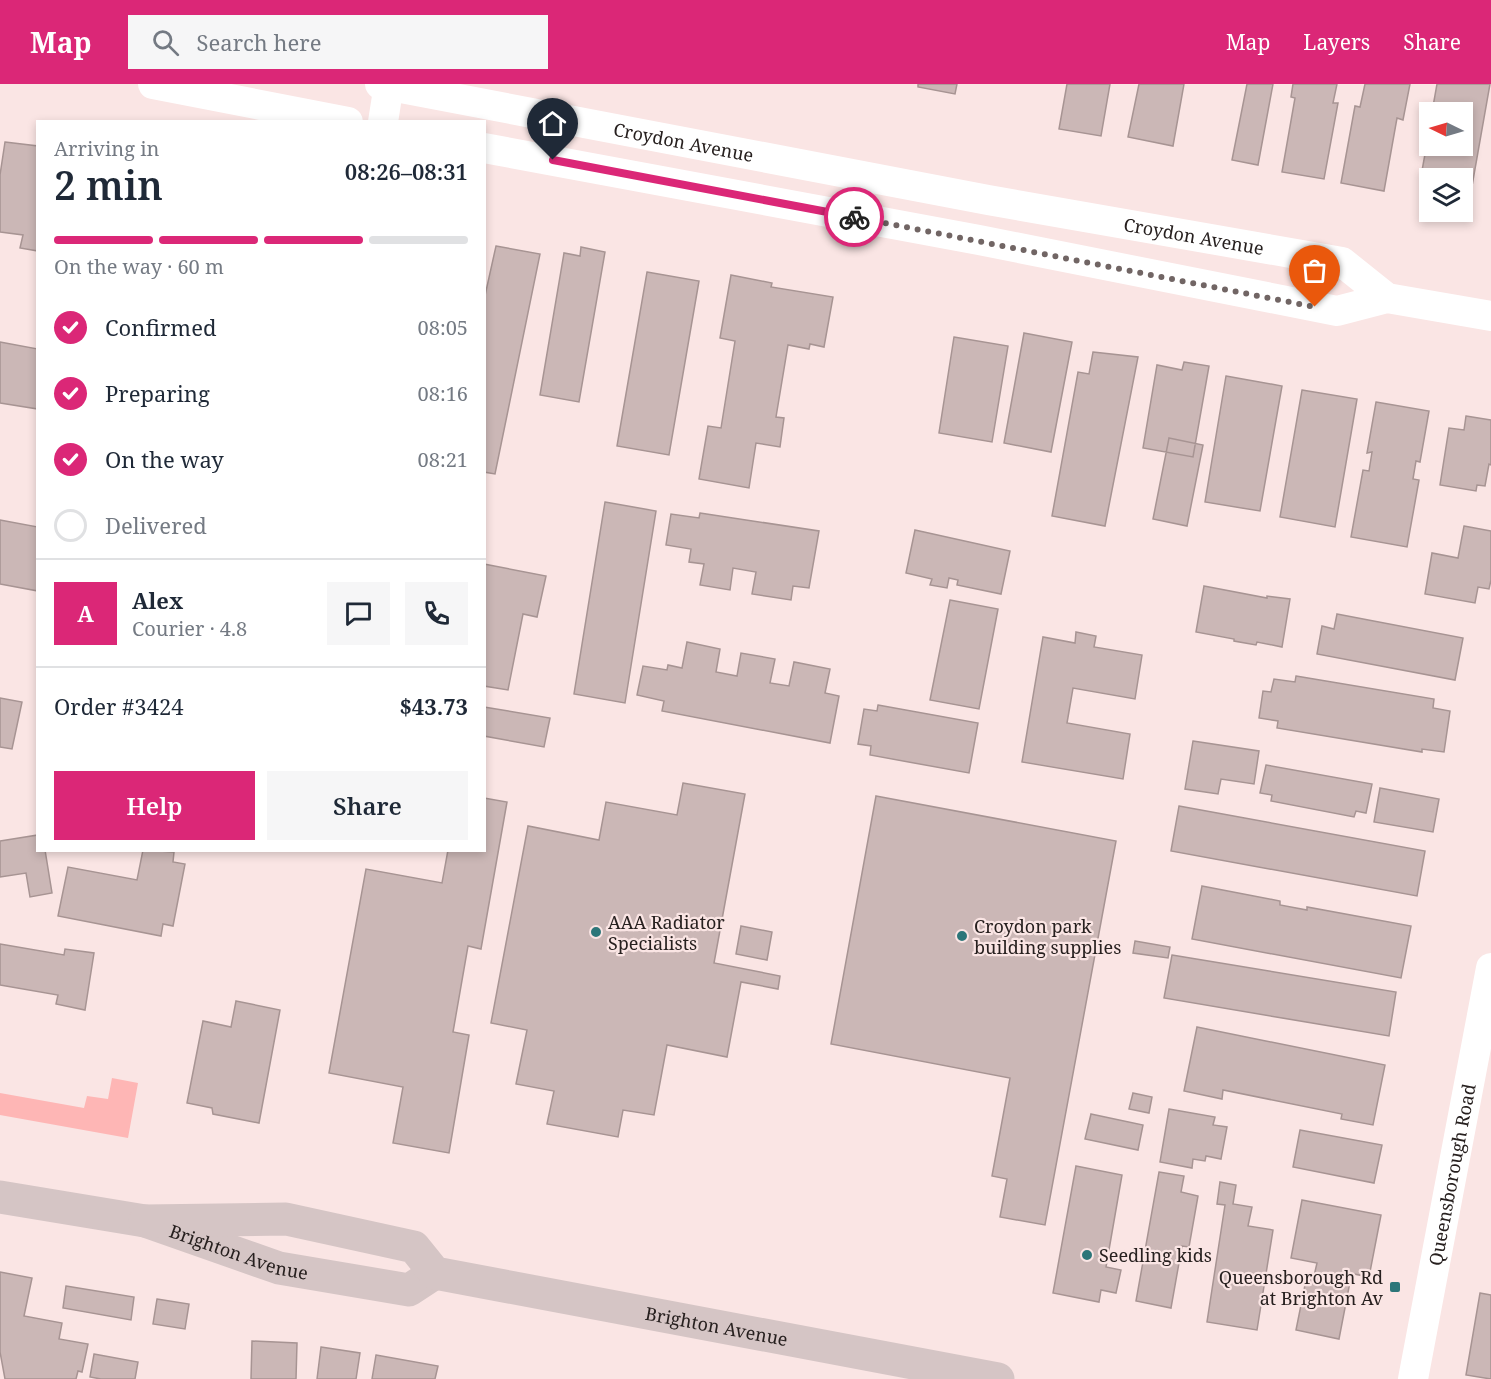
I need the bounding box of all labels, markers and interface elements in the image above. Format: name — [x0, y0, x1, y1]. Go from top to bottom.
search box — [128, 15, 548, 69]
text: Map — [30, 23, 92, 61]
icon: search — [149, 26, 182, 59]
text: Search here — [197, 27, 321, 57]
text: Map — [1226, 28, 1270, 56]
text: Layers — [1303, 28, 1370, 56]
text: Share — [1403, 28, 1461, 56]
pin — [527, 98, 578, 160]
north arrow — [1419, 102, 1473, 156]
map controls — [1419, 102, 1473, 222]
icon: home — [536, 107, 569, 140]
street label: Croydon Avenue — [612, 117, 755, 167]
text: Arriving in — [54, 135, 159, 162]
text: 08:26–08:31 — [345, 156, 468, 186]
text: 2 min — [54, 158, 163, 211]
button: layers — [1419, 168, 1473, 222]
courier — [824, 187, 884, 247]
icon: bike — [838, 201, 871, 234]
street label: Croydon Avenue — [1122, 212, 1266, 260]
pin — [1289, 245, 1340, 307]
text: On the way · 60 m — [54, 253, 224, 280]
icon: bag — [1298, 254, 1331, 287]
icon: check — [54, 311, 87, 344]
text: Confirmed — [105, 312, 216, 342]
text: 08:05 — [418, 314, 468, 341]
icon: check — [54, 377, 87, 410]
text: Preparing — [105, 378, 210, 408]
text: 08:16 — [418, 380, 468, 407]
icon: check — [54, 443, 87, 476]
text: On the way — [105, 444, 224, 474]
text: 08:21 — [418, 446, 468, 473]
text: Delivered — [105, 510, 207, 540]
button: chat — [327, 582, 390, 645]
button: phone — [405, 582, 468, 645]
text: Alex — [132, 585, 183, 615]
text: A — [77, 598, 94, 628]
text: Courier · 4.8 — [132, 615, 247, 642]
text: Order #3424 — [54, 691, 184, 721]
text: $43.73 — [399, 691, 468, 721]
button: Help — [54, 771, 255, 840]
button: Share — [267, 771, 468, 840]
place label: AAA Radiator Specialists — [608, 910, 725, 955]
place label: Croydon park building supplies — [974, 914, 1121, 959]
marker: AAA Radiator Specialists — [589, 925, 603, 939]
marker: Croydon park building supplies — [955, 929, 969, 943]
street label: Queensborough Road — [1423, 1082, 1481, 1268]
street label: Brighton Avenue — [166, 1219, 310, 1285]
place label: Seedling kids — [1099, 1243, 1212, 1267]
marker: Seedling kids — [1080, 1248, 1094, 1262]
place label: Queensborough Rd at Brighton Av — [1219, 1265, 1384, 1310]
marker: Queensborough Rd at Brighton Av — [1388, 1280, 1402, 1294]
street label: Brighton Avenue — [643, 1301, 790, 1351]

